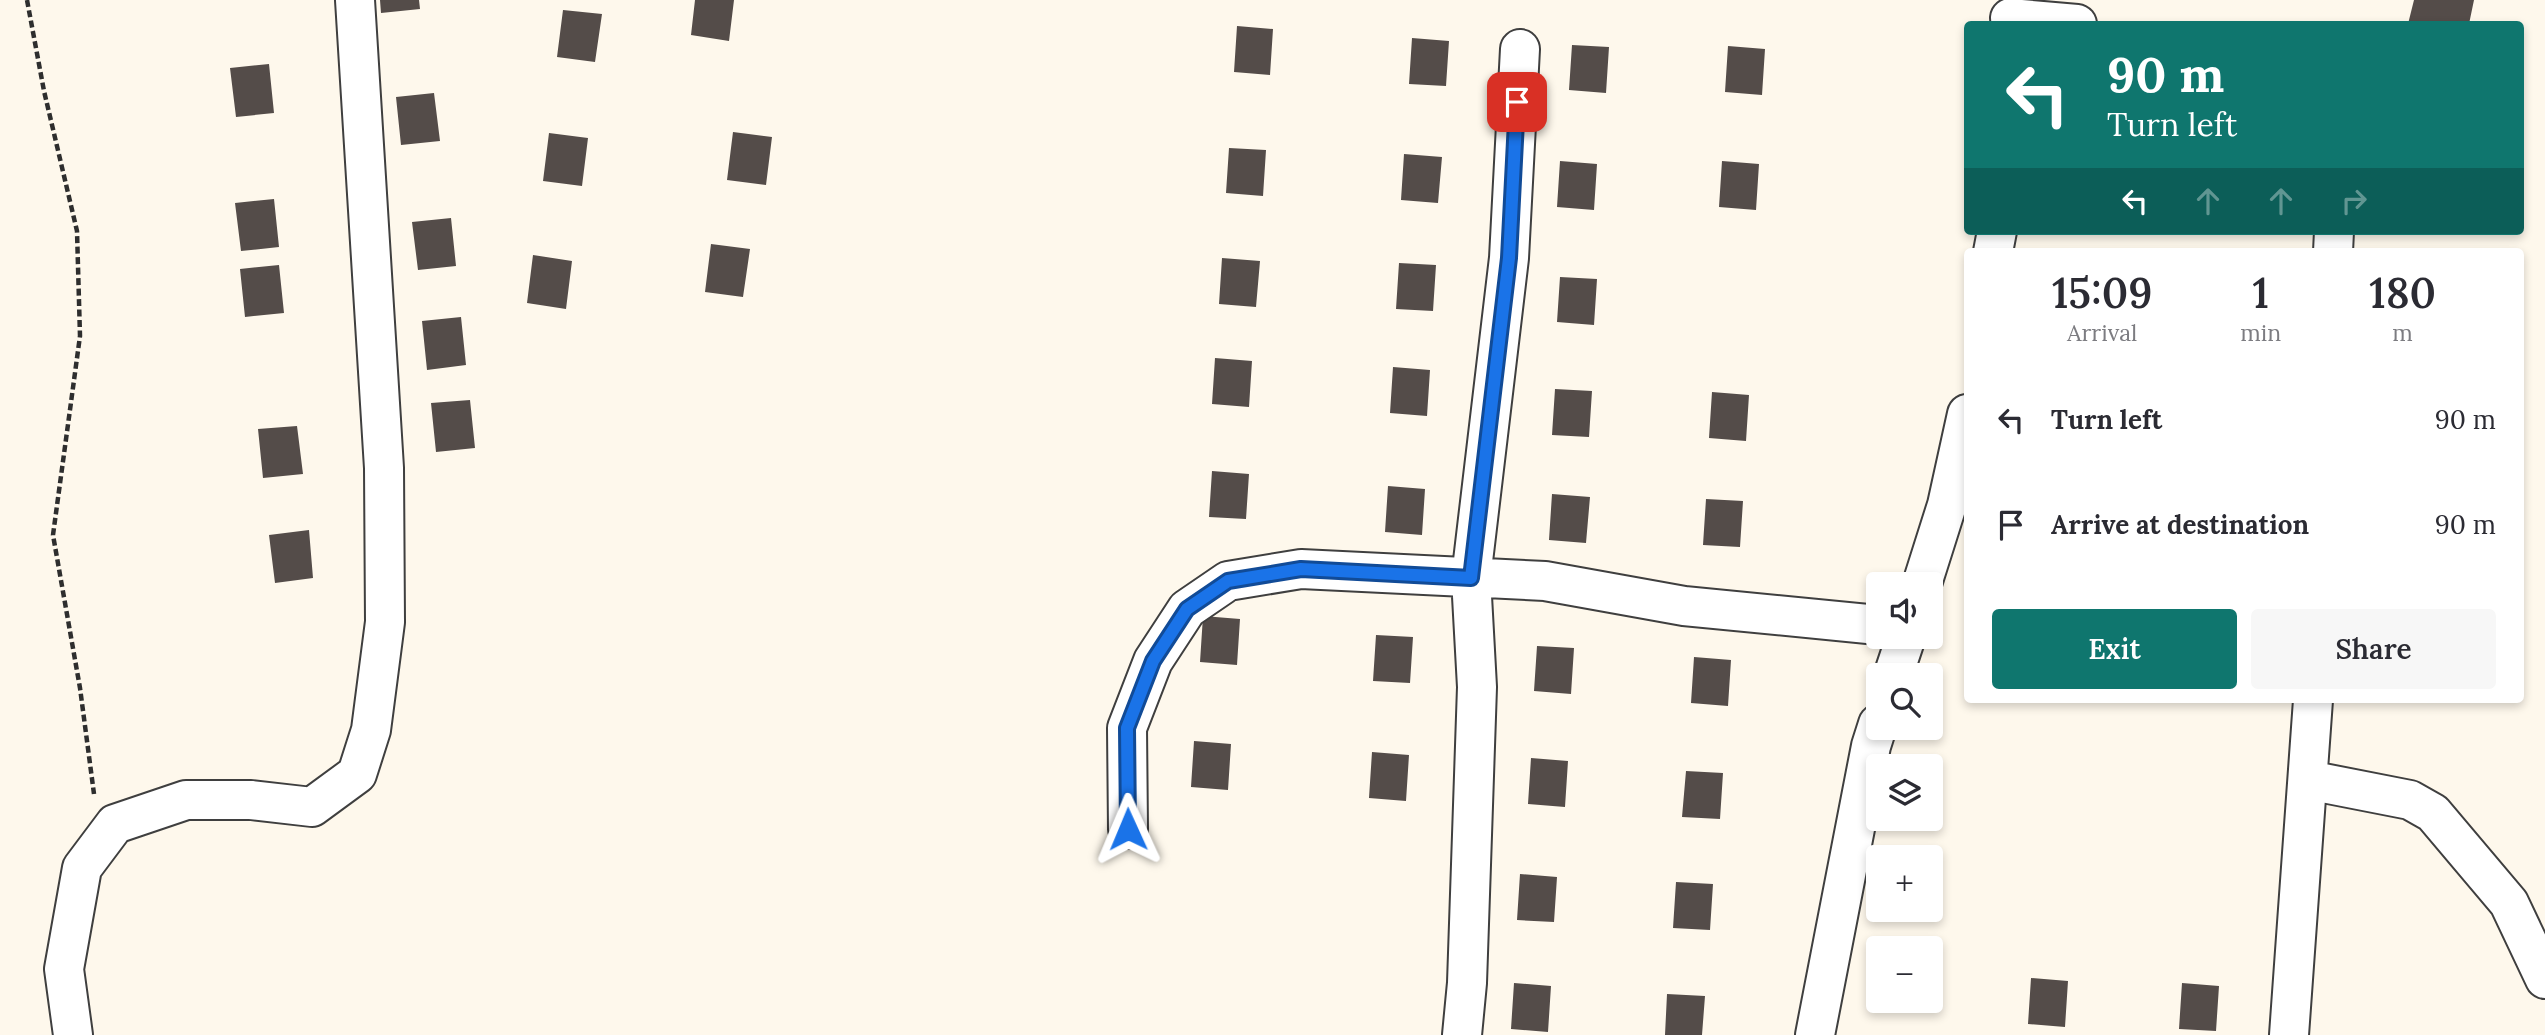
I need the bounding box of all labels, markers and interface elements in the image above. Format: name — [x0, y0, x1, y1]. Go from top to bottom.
text: 90 m — [2107, 43, 2224, 105]
icon: left — [1992, 49, 2083, 140]
pin — [1487, 72, 1547, 132]
icon: arrive — [1498, 83, 1536, 121]
text: Turn left — [2107, 104, 2237, 145]
icon: left — [2116, 182, 2154, 220]
icon: ahead — [2189, 182, 2227, 220]
icon: ahead — [2262, 182, 2300, 220]
icon: right — [2335, 182, 2373, 220]
text: 15:09 — [2052, 266, 2152, 320]
text: 1 — [2253, 266, 2269, 320]
text: 180 — [2369, 266, 2436, 320]
text: Arrival — [2067, 318, 2137, 347]
text: min — [2240, 318, 2281, 347]
text: m — [2392, 318, 2413, 347]
icon: left — [1992, 401, 2030, 439]
text: Turn left — [2051, 403, 2162, 436]
text: 90 m — [2435, 403, 2496, 436]
icon: arrive — [1992, 506, 2030, 544]
text: Arrive at destination — [2051, 508, 2309, 541]
text: 90 m — [2435, 508, 2496, 541]
map controls — [1866, 572, 1943, 1013]
button: sound — [1866, 572, 1943, 649]
button: Exit — [1992, 609, 2237, 689]
button: Share — [2251, 609, 2496, 689]
button: search — [1866, 663, 1943, 740]
button: layers — [1866, 754, 1943, 831]
position arrow — [1091, 792, 1165, 866]
button: + — [1866, 845, 1943, 922]
button: − — [1866, 936, 1943, 1013]

